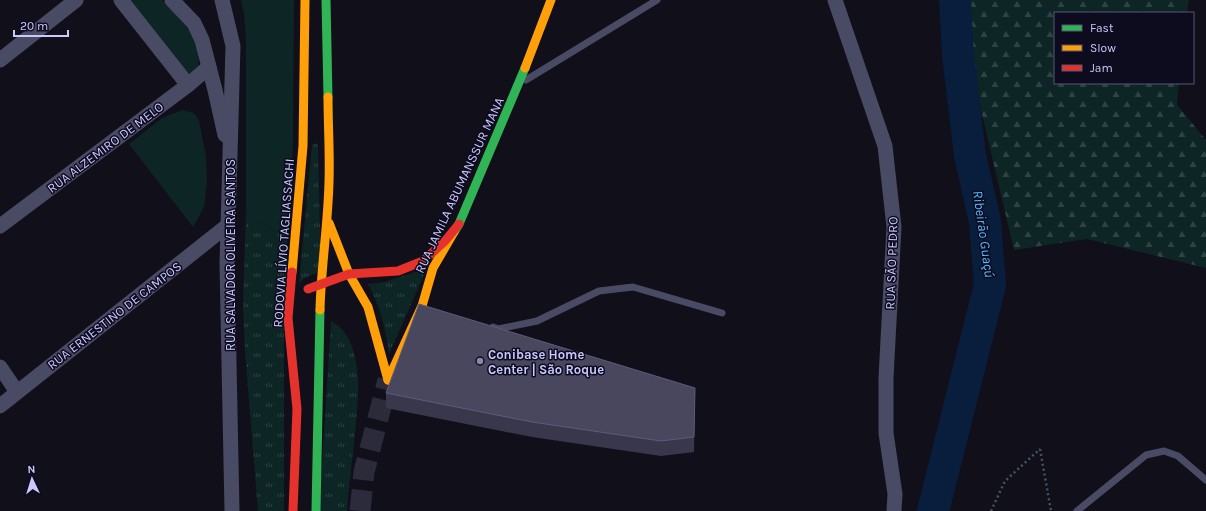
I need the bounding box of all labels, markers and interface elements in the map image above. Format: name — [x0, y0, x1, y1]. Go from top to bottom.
scale bar — [14, 12, 68, 38]
legend — [1054, 12, 1194, 84]
text: 20 m — [20, 19, 48, 33]
text: Fast — [1090, 21, 1114, 35]
text: Slow — [1090, 41, 1116, 55]
text: Jam — [1090, 61, 1113, 75]
street label: RUA JAMILA ABUMANSSUR MANA — [412, 94, 507, 276]
street label: RUA ALZEMIRO DE MELO — [44, 99, 166, 196]
street label: RODOVIA LÍVIO TAGLIASSACHI — [268, 158, 297, 328]
street label: RUA SALVADOR OLIVEIRA SANTOS — [223, 159, 238, 351]
water label: Ribeirão Guaçú — [969, 189, 998, 279]
street label: RUA SÃO PEDRO — [882, 216, 901, 310]
street label: RUA ERNESTINO DE CAMPOS — [44, 258, 184, 372]
place label: Conibase Home Center | São Roque — [488, 347, 604, 378]
marker: Conibase Home Center | São Roque — [475, 356, 485, 366]
north arrow — [12, 459, 52, 499]
text: N — [27, 463, 36, 476]

